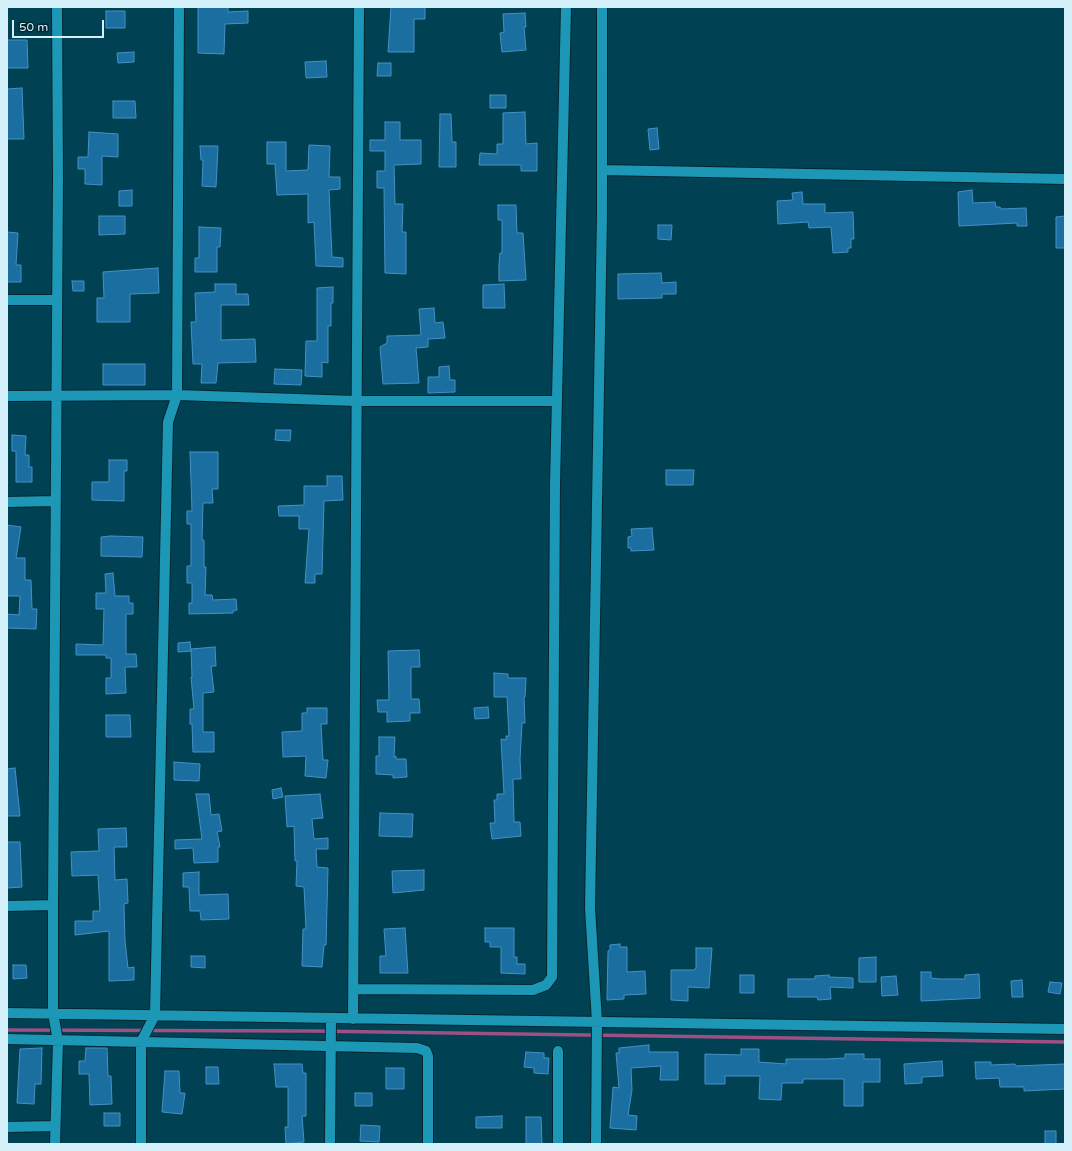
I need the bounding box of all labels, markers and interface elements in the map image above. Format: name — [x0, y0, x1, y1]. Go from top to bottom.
scale bar — [14, 12, 106, 38]
text: 50 m — [19, 20, 48, 34]

